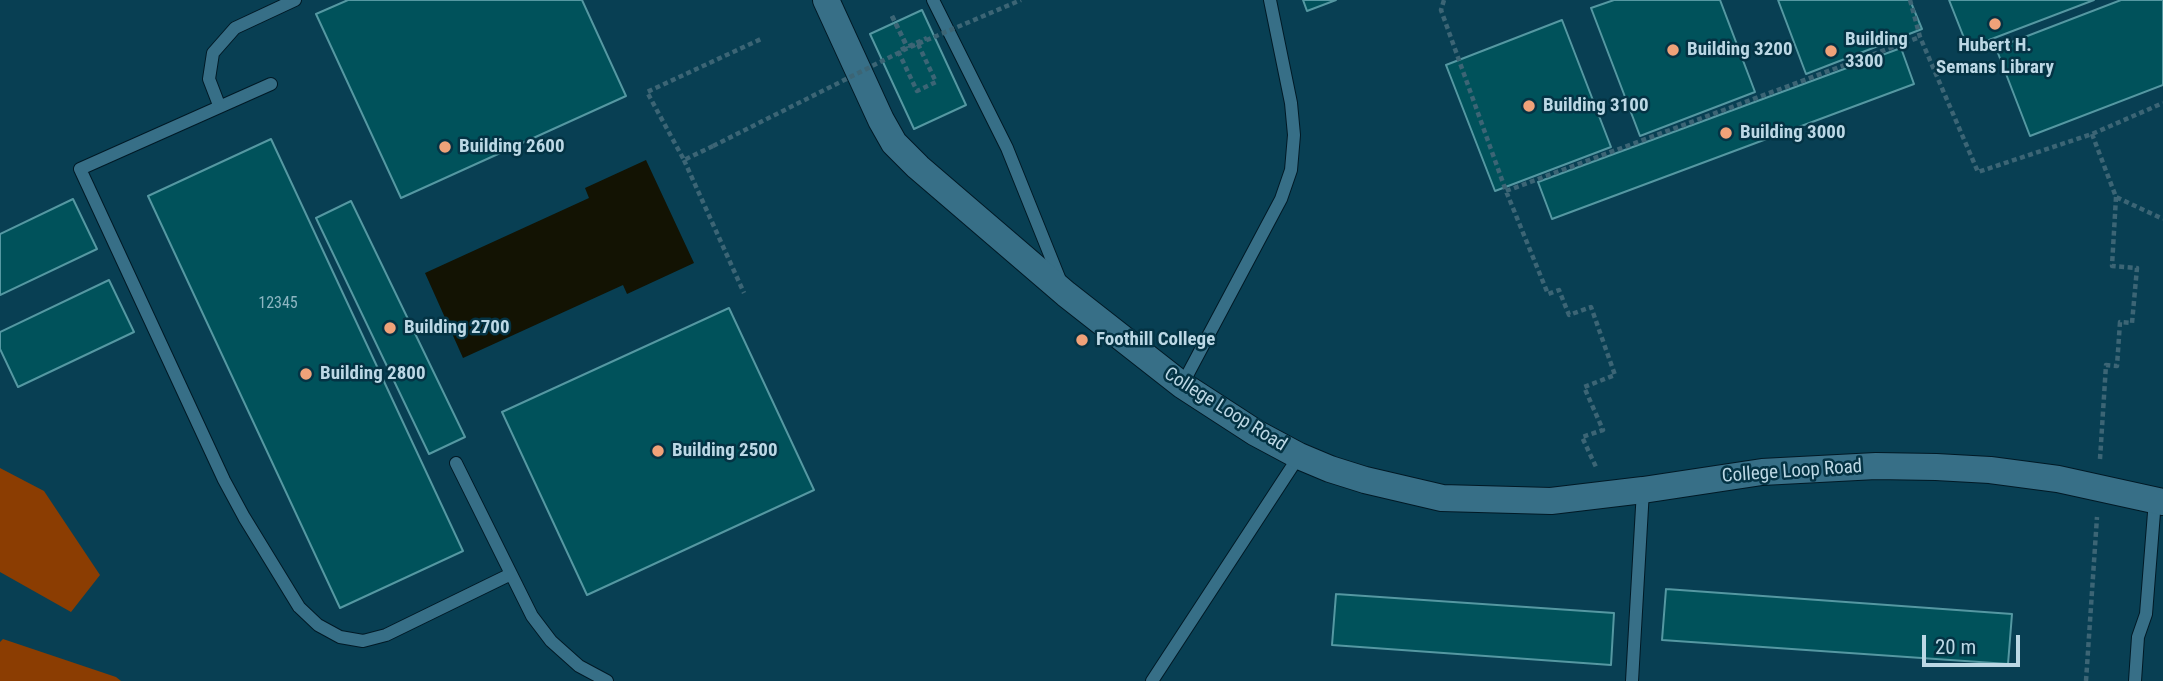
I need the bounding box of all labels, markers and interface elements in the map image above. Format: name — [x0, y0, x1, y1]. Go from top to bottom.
marker: Hubert H. Semans Library — [1987, 16, 2003, 32]
place label: Building 3300 — [1845, 29, 1908, 73]
place label: Hubert H. Semans Library — [1936, 35, 2054, 79]
place label: Building 3200 — [1687, 39, 1792, 61]
marker: Building 3200 — [1665, 42, 1681, 58]
marker: Building 3300 — [1823, 43, 1839, 59]
place label: Building 3100 — [1543, 95, 1648, 117]
marker: Building 3100 — [1521, 98, 1537, 114]
place label: Building 3000 — [1740, 122, 1845, 144]
marker: Building 3000 — [1718, 125, 1734, 141]
place label: Building 2600 — [459, 136, 564, 158]
marker: Building 2600 — [437, 139, 453, 155]
house number: 12345 — [258, 294, 298, 314]
place label: Building 2700 — [404, 317, 509, 339]
marker: Building 2700 — [382, 320, 398, 336]
place label: Foothill College — [1096, 329, 1215, 351]
marker: Foothill College — [1074, 332, 1090, 348]
place label: Building 2800 — [320, 363, 425, 385]
street label: College Loop Road — [1159, 363, 1291, 457]
marker: Building 2800 — [298, 366, 314, 382]
place label: Building 2500 — [672, 440, 777, 462]
marker: Building 2500 — [650, 443, 666, 459]
street label: College Loop Road — [1721, 456, 1863, 488]
scale bar — [1925, 622, 2023, 666]
text: 20 m — [1935, 635, 1976, 659]

